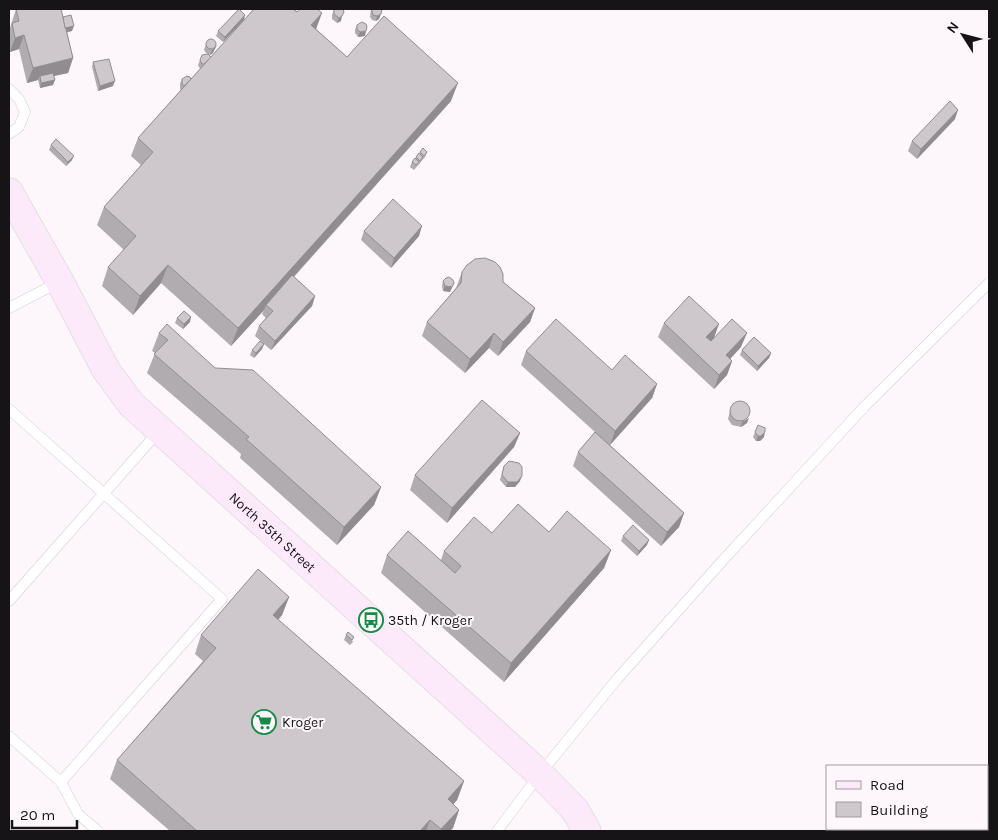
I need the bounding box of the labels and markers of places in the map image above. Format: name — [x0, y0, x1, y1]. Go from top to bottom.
bus stop icon: 35th / Kroger — [358, 607, 384, 633]
place label: 35th / Kroger — [388, 612, 473, 629]
supermarket icon: Kroger — [251, 709, 277, 735]
place label: Kroger — [282, 714, 324, 731]

